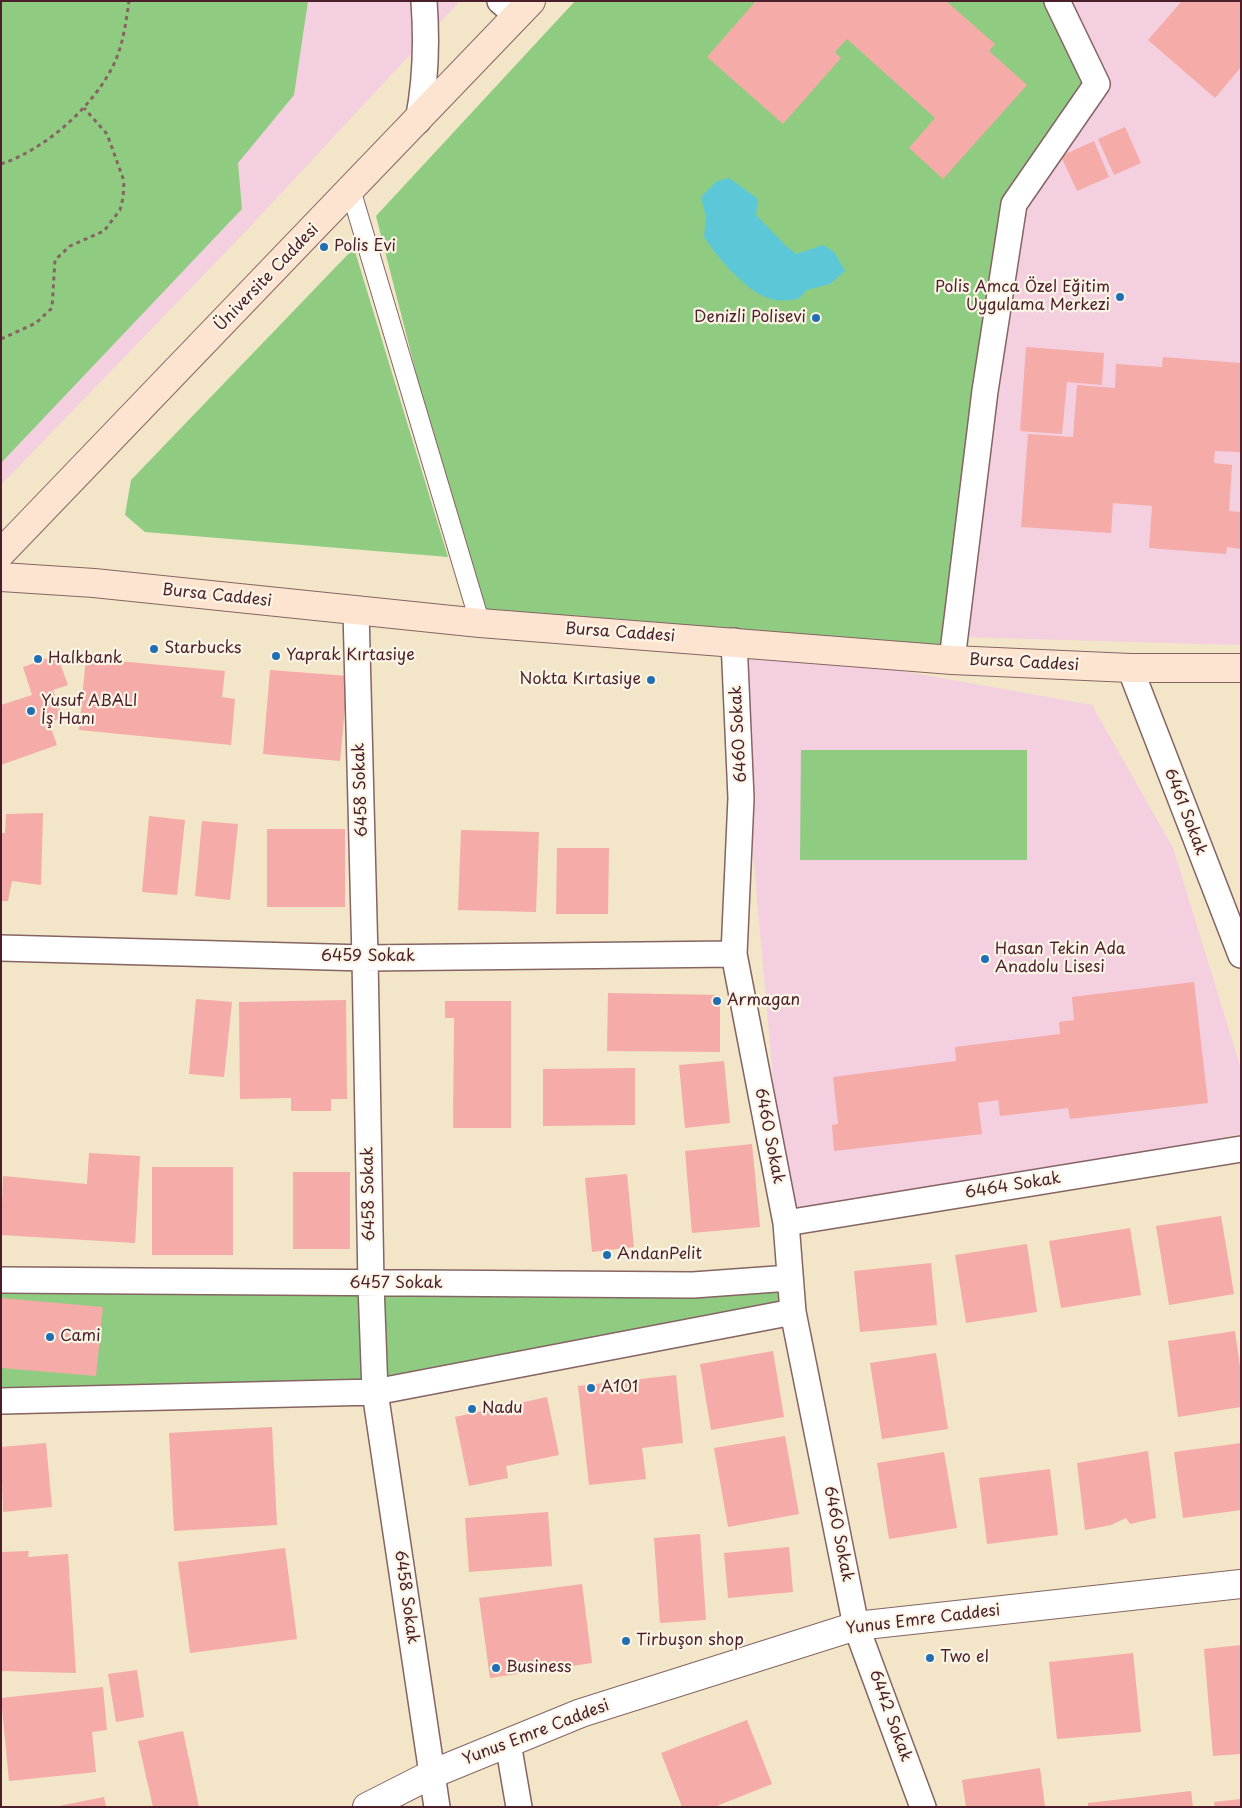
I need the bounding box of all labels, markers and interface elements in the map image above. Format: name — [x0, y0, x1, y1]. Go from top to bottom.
street label: Üniversite Caddesi — [211, 220, 323, 336]
place label: Polis Evi — [334, 237, 396, 257]
marker: Polis Evi — [318, 241, 330, 253]
place label: Polis Amca Özel Eğitim Uygulama Merkezi — [935, 278, 1110, 316]
marker: Polis Amca Özel Eğitim Uygulama Merkezi — [1114, 291, 1126, 303]
place label: Denizli Polisevi — [694, 308, 806, 328]
marker: Denizli Polisevi — [810, 312, 822, 324]
street label: Bursa Caddesi — [161, 581, 273, 611]
street label: Bursa Caddesi — [564, 620, 676, 646]
place label: Starbucks — [164, 639, 241, 659]
marker: Starbucks — [148, 643, 160, 655]
place label: Yaprak Kırtasiye — [286, 646, 415, 666]
place label: Halkbank — [48, 649, 123, 669]
marker: Yaprak Kırtasiye — [270, 650, 282, 662]
street label: Bursa Caddesi — [968, 651, 1080, 675]
marker: Halkbank — [32, 653, 44, 665]
place label: Nokta Kırtasiye — [519, 670, 641, 690]
marker: Nokta Kırtasiye — [645, 674, 657, 686]
street label: 6460 Sokak — [727, 685, 751, 783]
place label: Yusuf ABALI İş Hanı — [41, 692, 138, 730]
marker: Yusuf ABALI İş Hanı — [25, 705, 37, 717]
street label: 6458 Sokak — [350, 742, 372, 838]
street label: 6461 Sokak — [1160, 766, 1210, 858]
place label: Hasan Tekin Ada Anadolu Lisesi — [995, 940, 1125, 978]
street label: 6459 Sokak — [321, 947, 415, 967]
marker: Hasan Tekin Ada Anadolu Lisesi — [979, 953, 991, 965]
place label: Armagan — [727, 991, 800, 1011]
marker: Armagan — [711, 995, 723, 1007]
street label: 6460 Sokak — [750, 1087, 788, 1185]
street label: 6458 Sokak — [359, 1146, 379, 1242]
street label: 6464 Sokak — [964, 1169, 1062, 1203]
place label: AndanPelit — [617, 1245, 702, 1265]
marker: AndanPelit — [601, 1249, 613, 1261]
street label: 6457 Sokak — [349, 1274, 443, 1294]
place label: Cami — [60, 1327, 101, 1347]
marker: Cami — [44, 1331, 56, 1343]
place label: A101 — [601, 1378, 638, 1398]
marker: A101 — [585, 1382, 597, 1394]
place label: Nadu — [482, 1399, 523, 1419]
marker: Nadu — [466, 1403, 478, 1415]
street label: 6460 Sokak — [819, 1485, 857, 1583]
street label: 6458 Sokak — [390, 1549, 422, 1645]
street label: Yunus Emre Caddesi — [845, 1601, 1001, 1639]
place label: Tirbuşon shop — [636, 1631, 744, 1651]
marker: Tirbuşon shop — [620, 1635, 632, 1647]
place label: Two el — [940, 1648, 989, 1668]
marker: Two el — [924, 1652, 936, 1664]
place label: Business — [506, 1658, 572, 1678]
marker: Business — [490, 1662, 502, 1674]
street label: 6442 Sokak — [865, 1668, 915, 1764]
street label: Yunus Emre Caddesi — [460, 1696, 612, 1770]

